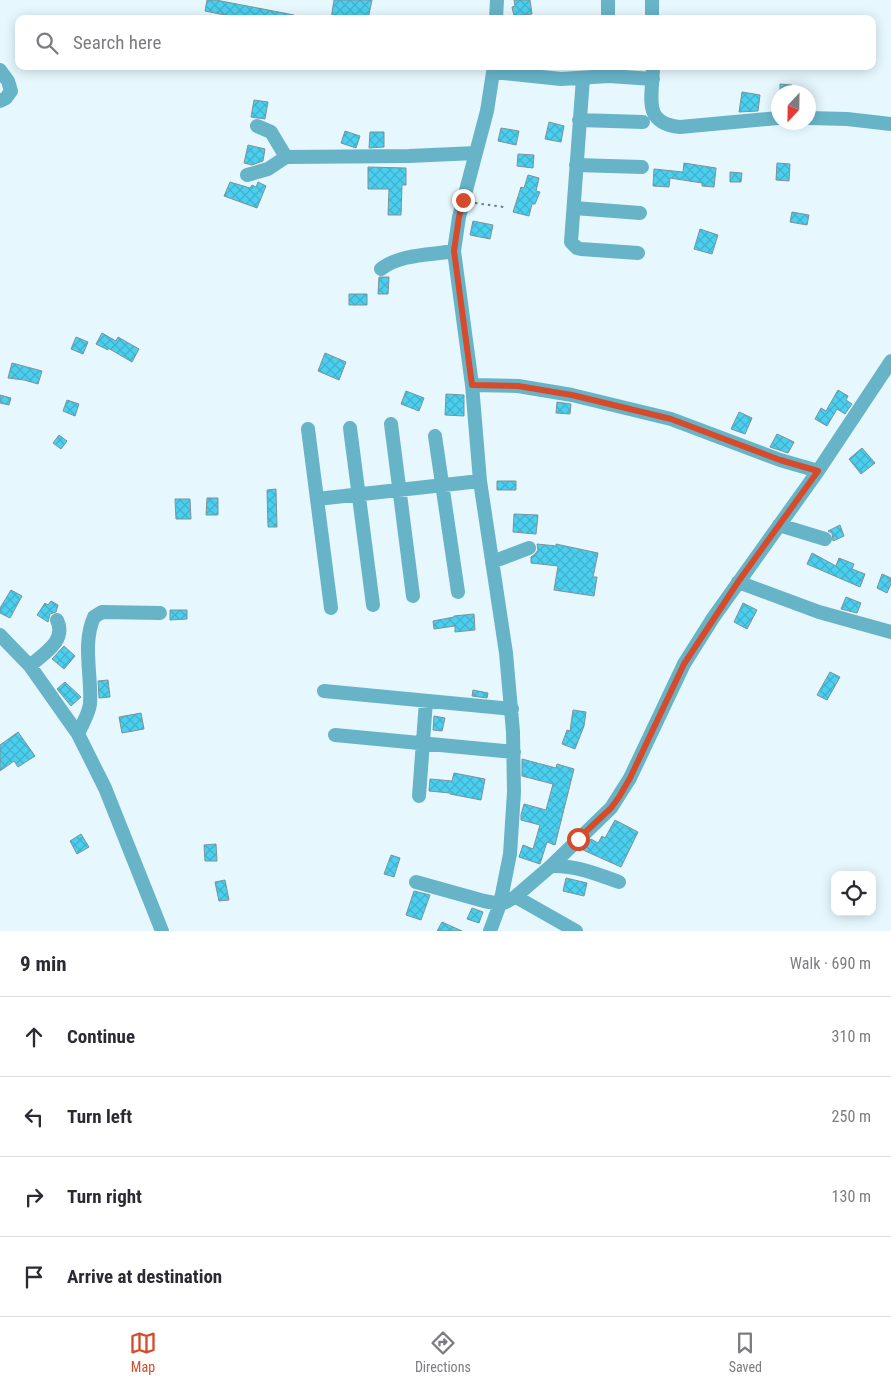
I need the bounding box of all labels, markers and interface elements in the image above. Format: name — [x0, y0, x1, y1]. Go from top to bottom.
search box — [15, 15, 876, 70]
icon: search — [33, 29, 61, 57]
text: Search here — [73, 31, 161, 54]
north arrow — [771, 85, 816, 130]
route end — [452, 189, 475, 212]
route start — [567, 828, 590, 851]
map controls — [831, 871, 876, 916]
button: locate — [831, 871, 876, 916]
text: 9 min — [20, 952, 67, 976]
text: Walk · 690 m — [790, 954, 871, 973]
icon: ahead — [20, 1023, 48, 1051]
text: Continue — [67, 1025, 135, 1048]
text: 310 m — [832, 1027, 871, 1046]
icon: left — [20, 1103, 48, 1131]
text: Turn left — [67, 1105, 132, 1128]
text: 250 m — [832, 1107, 871, 1126]
icon: right — [20, 1183, 48, 1211]
text: Turn right — [67, 1185, 142, 1208]
text: 130 m — [832, 1187, 871, 1206]
icon: arrive — [20, 1263, 48, 1291]
text: Arrive at destination — [67, 1265, 222, 1288]
tab: Map — [129, 1329, 157, 1375]
tab: Directions — [415, 1329, 471, 1375]
tab: Saved — [729, 1329, 762, 1375]

